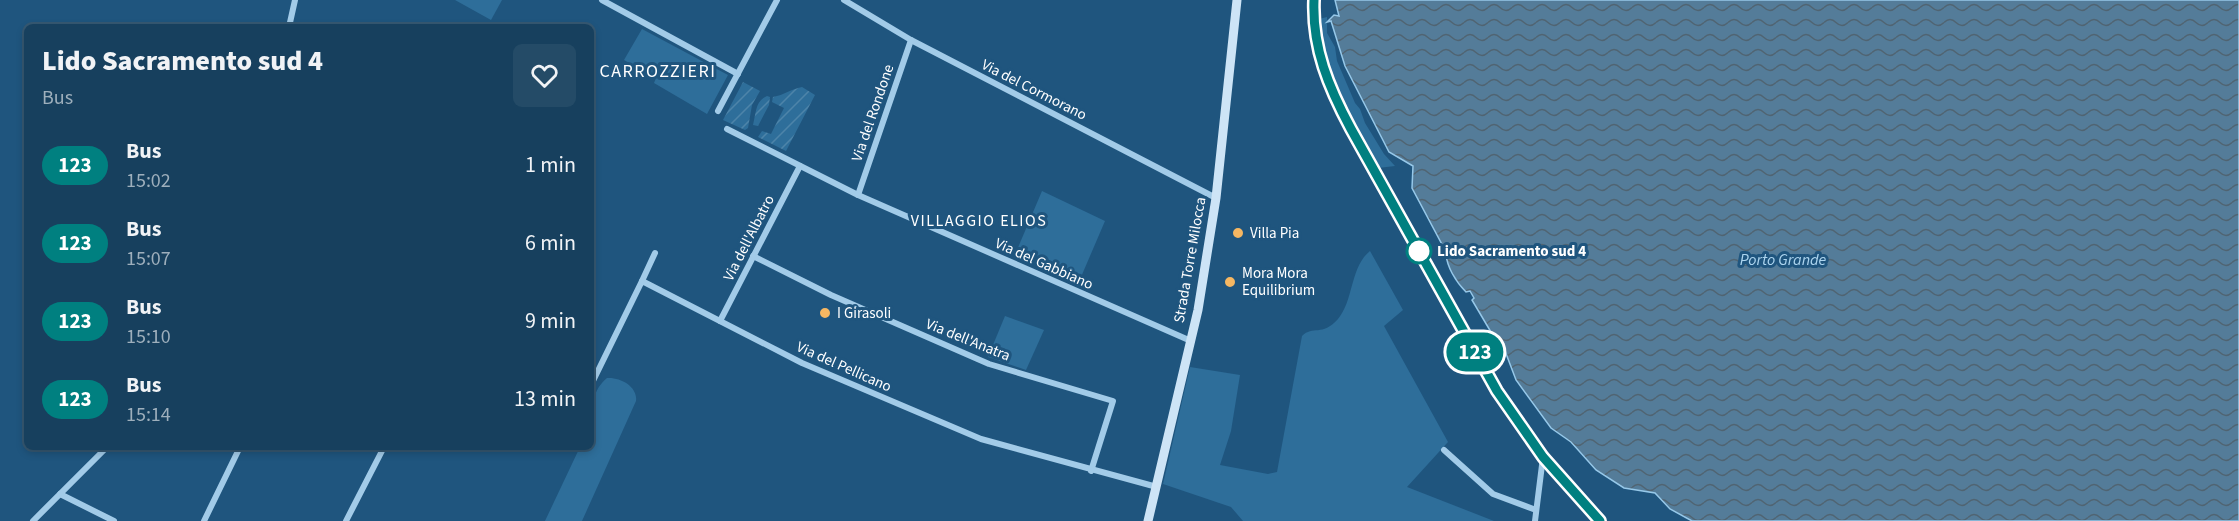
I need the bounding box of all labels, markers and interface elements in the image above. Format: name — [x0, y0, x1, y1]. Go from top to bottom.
text: Lido Sacramento sud 4 — [42, 41, 323, 81]
button: heart — [513, 44, 576, 107]
street label: Via del Cormorano — [978, 54, 1090, 126]
district label: CARROZZIERI — [600, 59, 716, 84]
street label: Via del Rondone — [847, 62, 899, 164]
text: Bus — [42, 84, 73, 112]
text: Bus — [126, 135, 162, 167]
text: 1 min — [525, 149, 576, 181]
text: 123 — [58, 150, 92, 180]
text: 15:02 — [126, 167, 171, 195]
street label: Via dell'Albatro — [718, 191, 780, 285]
street label: Strada Torre Milocca — [1169, 196, 1211, 324]
district label: VILLAGGIO ELIOS — [911, 210, 1047, 232]
text: Bus — [126, 213, 162, 245]
place label: Villa Pia — [1250, 223, 1299, 244]
marker: Villa Pia — [1231, 226, 1245, 240]
text: 6 min — [525, 227, 576, 259]
text: 123 — [58, 228, 92, 258]
street label: Via del Gabbiano — [992, 233, 1096, 295]
marker: Lido Sacramento sud 4 — [1406, 238, 1432, 264]
place label: Lido Sacramento sud 4 — [1437, 241, 1586, 262]
text: 15:07 — [126, 245, 171, 273]
water label: Porto Grande — [1740, 249, 1827, 271]
place label: Mora Mora Equilibrium — [1242, 263, 1315, 301]
marker: Mora Mora Equilibrium — [1223, 275, 1237, 289]
text: Bus — [126, 291, 162, 323]
place label: I Girasoli — [837, 303, 891, 324]
text: 9 min — [525, 305, 576, 337]
text: 123 — [58, 306, 92, 336]
marker: I Girasoli — [818, 306, 832, 320]
street label: Via dell'Anatra — [923, 314, 1013, 366]
text: 15:10 — [126, 323, 171, 351]
line badge: 123 — [1440, 332, 1510, 372]
street label: Via del Pellicano — [793, 337, 895, 397]
text: 123 — [1458, 337, 1492, 367]
text: Bus — [126, 369, 162, 401]
text: 13 min — [514, 383, 576, 415]
text: 123 — [58, 384, 92, 414]
text: 15:14 — [126, 401, 171, 429]

